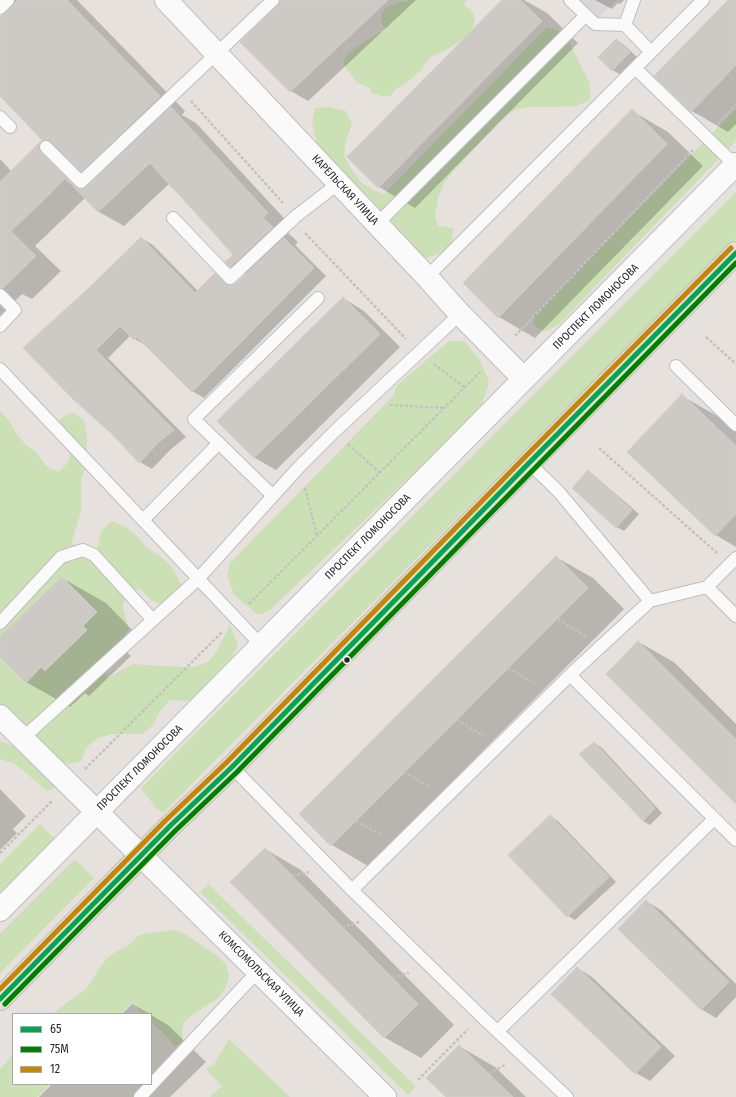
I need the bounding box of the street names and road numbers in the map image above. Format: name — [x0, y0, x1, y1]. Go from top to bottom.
street label: КАРЕЛЬСКАЯ УЛИЦА — [309, 152, 381, 228]
street label: ПРОСПЕКТ ЛОМОНОСОВА — [550, 261, 642, 353]
street label: ПРОСПЕКТ ЛОМОНОСОВА — [322, 491, 414, 583]
street label: ПРОСПЕКТ ЛОМОНОСОВА — [94, 722, 186, 814]
street label: КОМСОМОЛЬСКАЯ УЛИЦА — [215, 928, 307, 1020]

